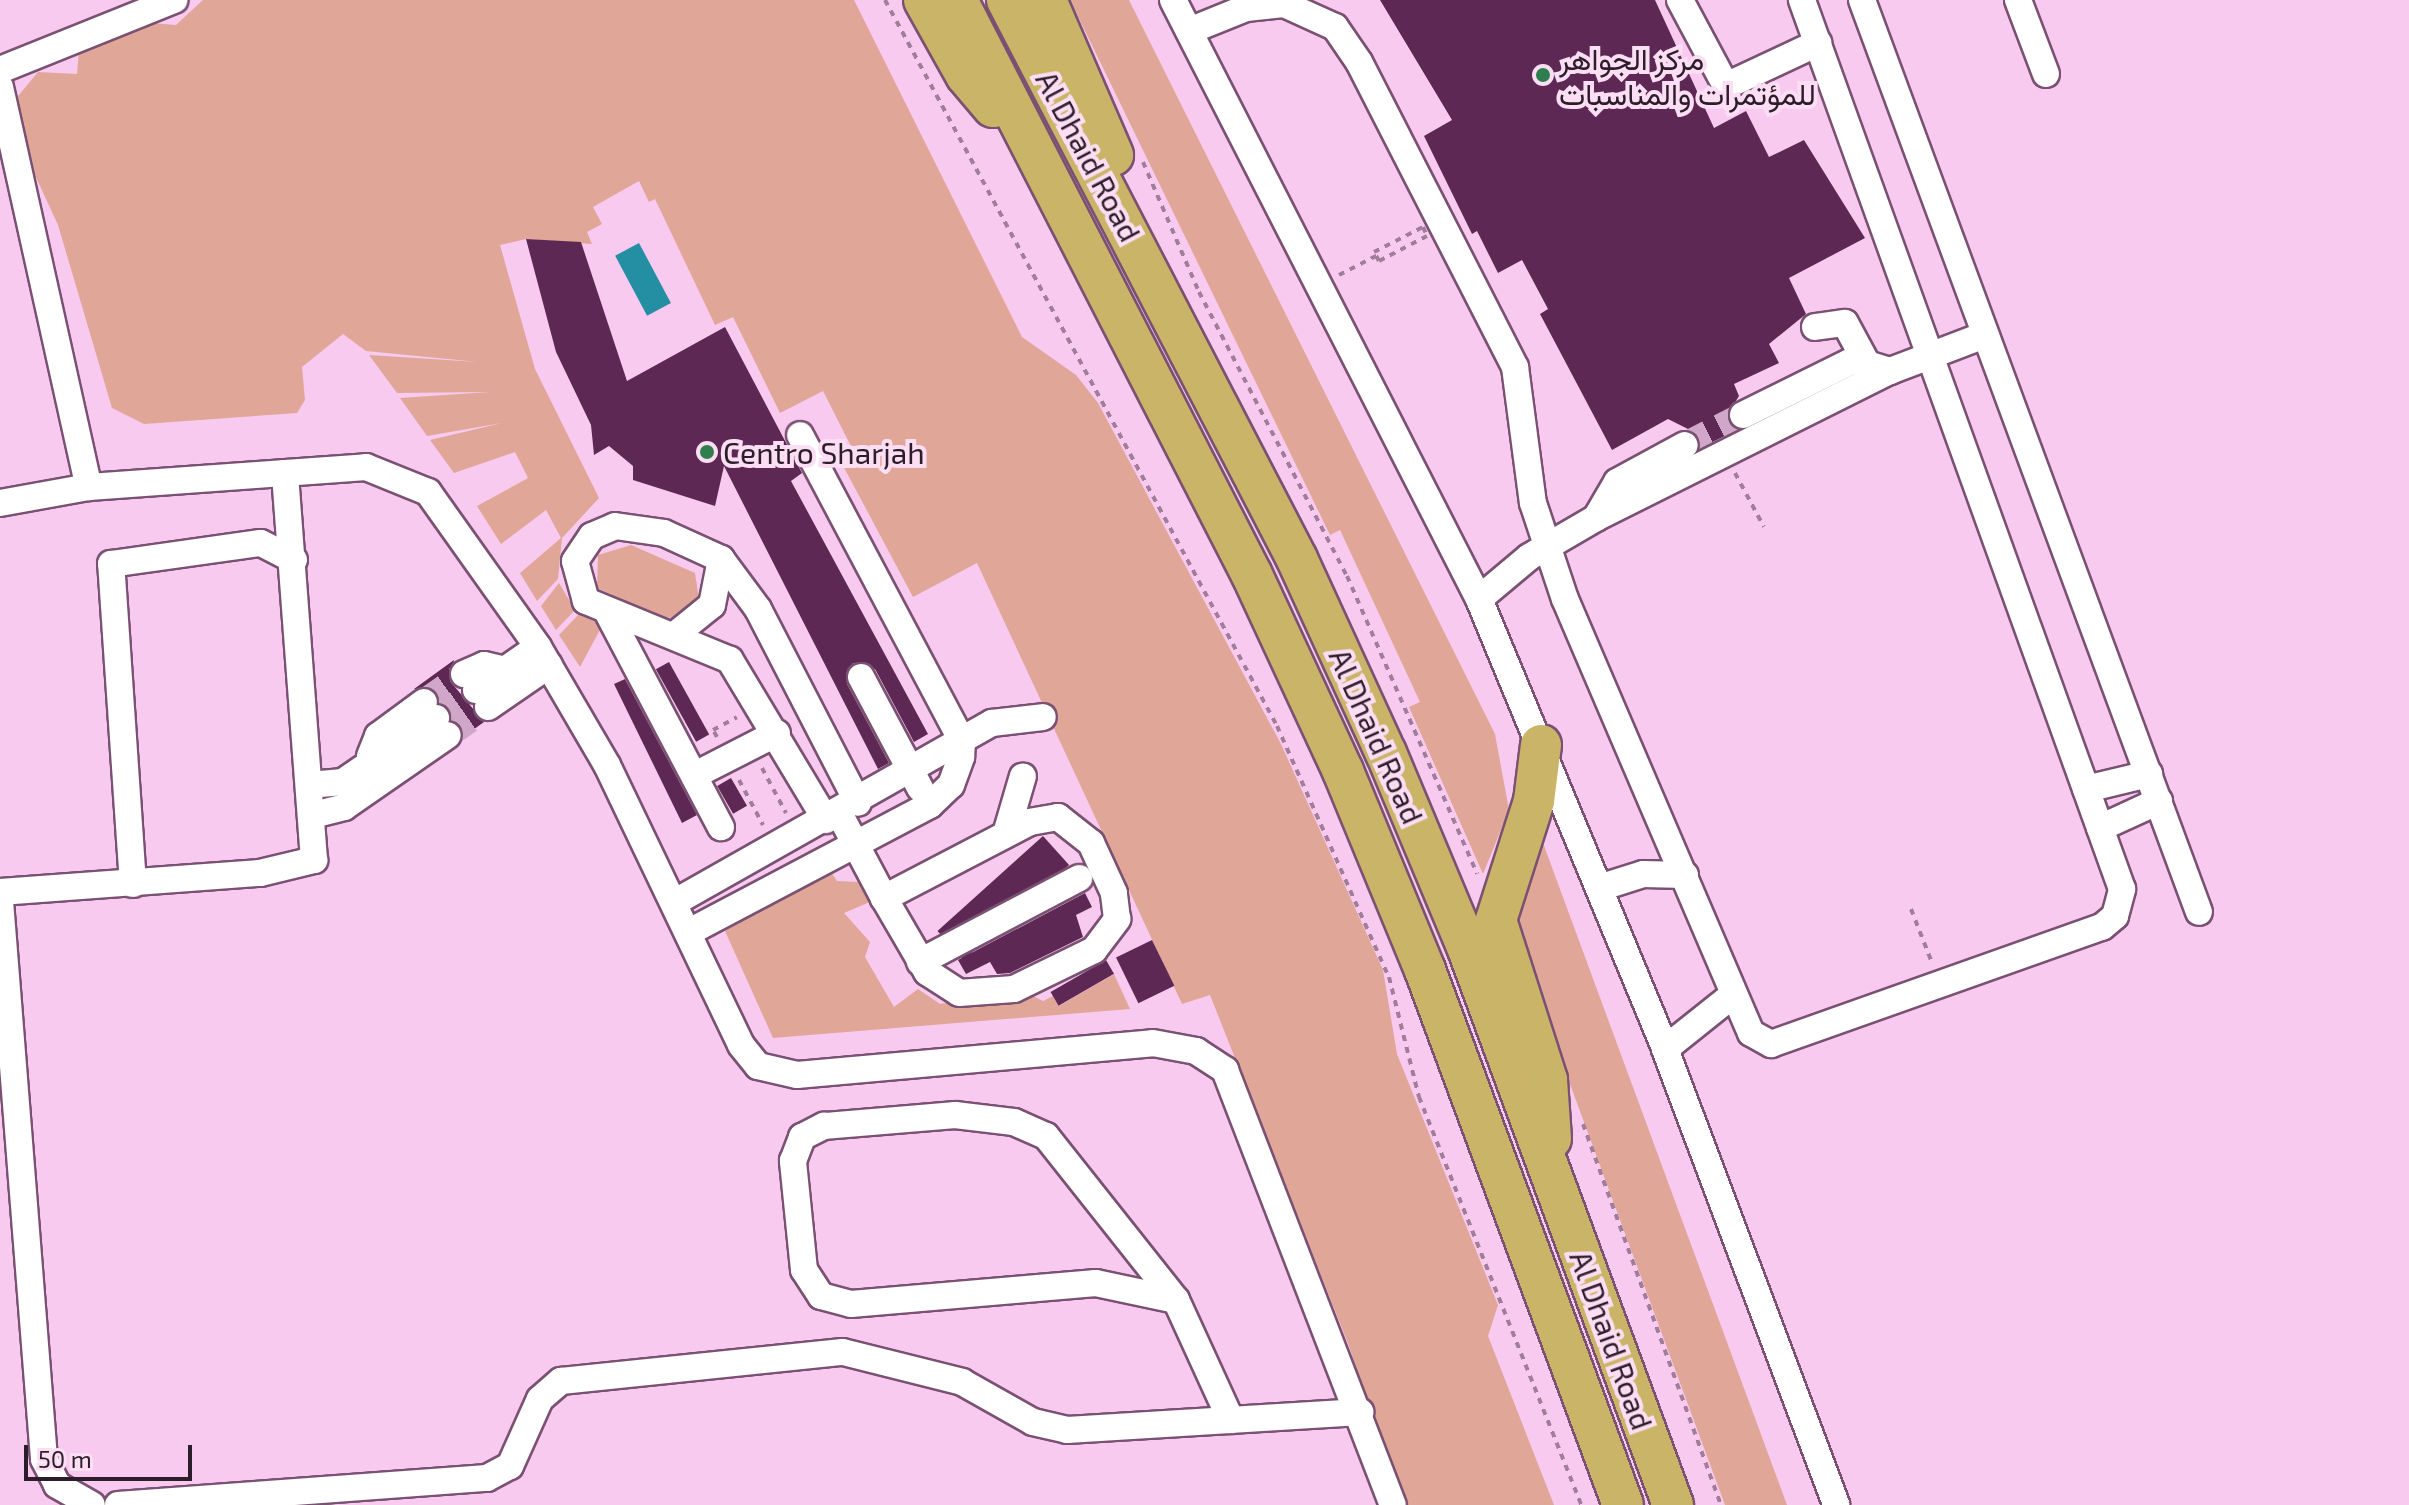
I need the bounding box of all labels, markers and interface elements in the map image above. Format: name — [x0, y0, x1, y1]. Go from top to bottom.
place label: مركز الجواهر للمؤتمرات والمناسبات — [1559, 40, 1816, 110]
street label: Al Dhaid Road — [1029, 64, 1149, 248]
marker: مركز الجواهر للمؤتمرات والمناسبات — [1534, 66, 1552, 84]
place label: Centro Sharjah — [723, 434, 925, 470]
marker: Centro Sharjah — [698, 443, 716, 461]
street label: Al Dhaid Road — [1322, 643, 1432, 829]
street label: Al Dhaid Road — [1563, 1245, 1661, 1435]
scale bar — [28, 1429, 196, 1479]
text: 50 m — [38, 1444, 92, 1473]

